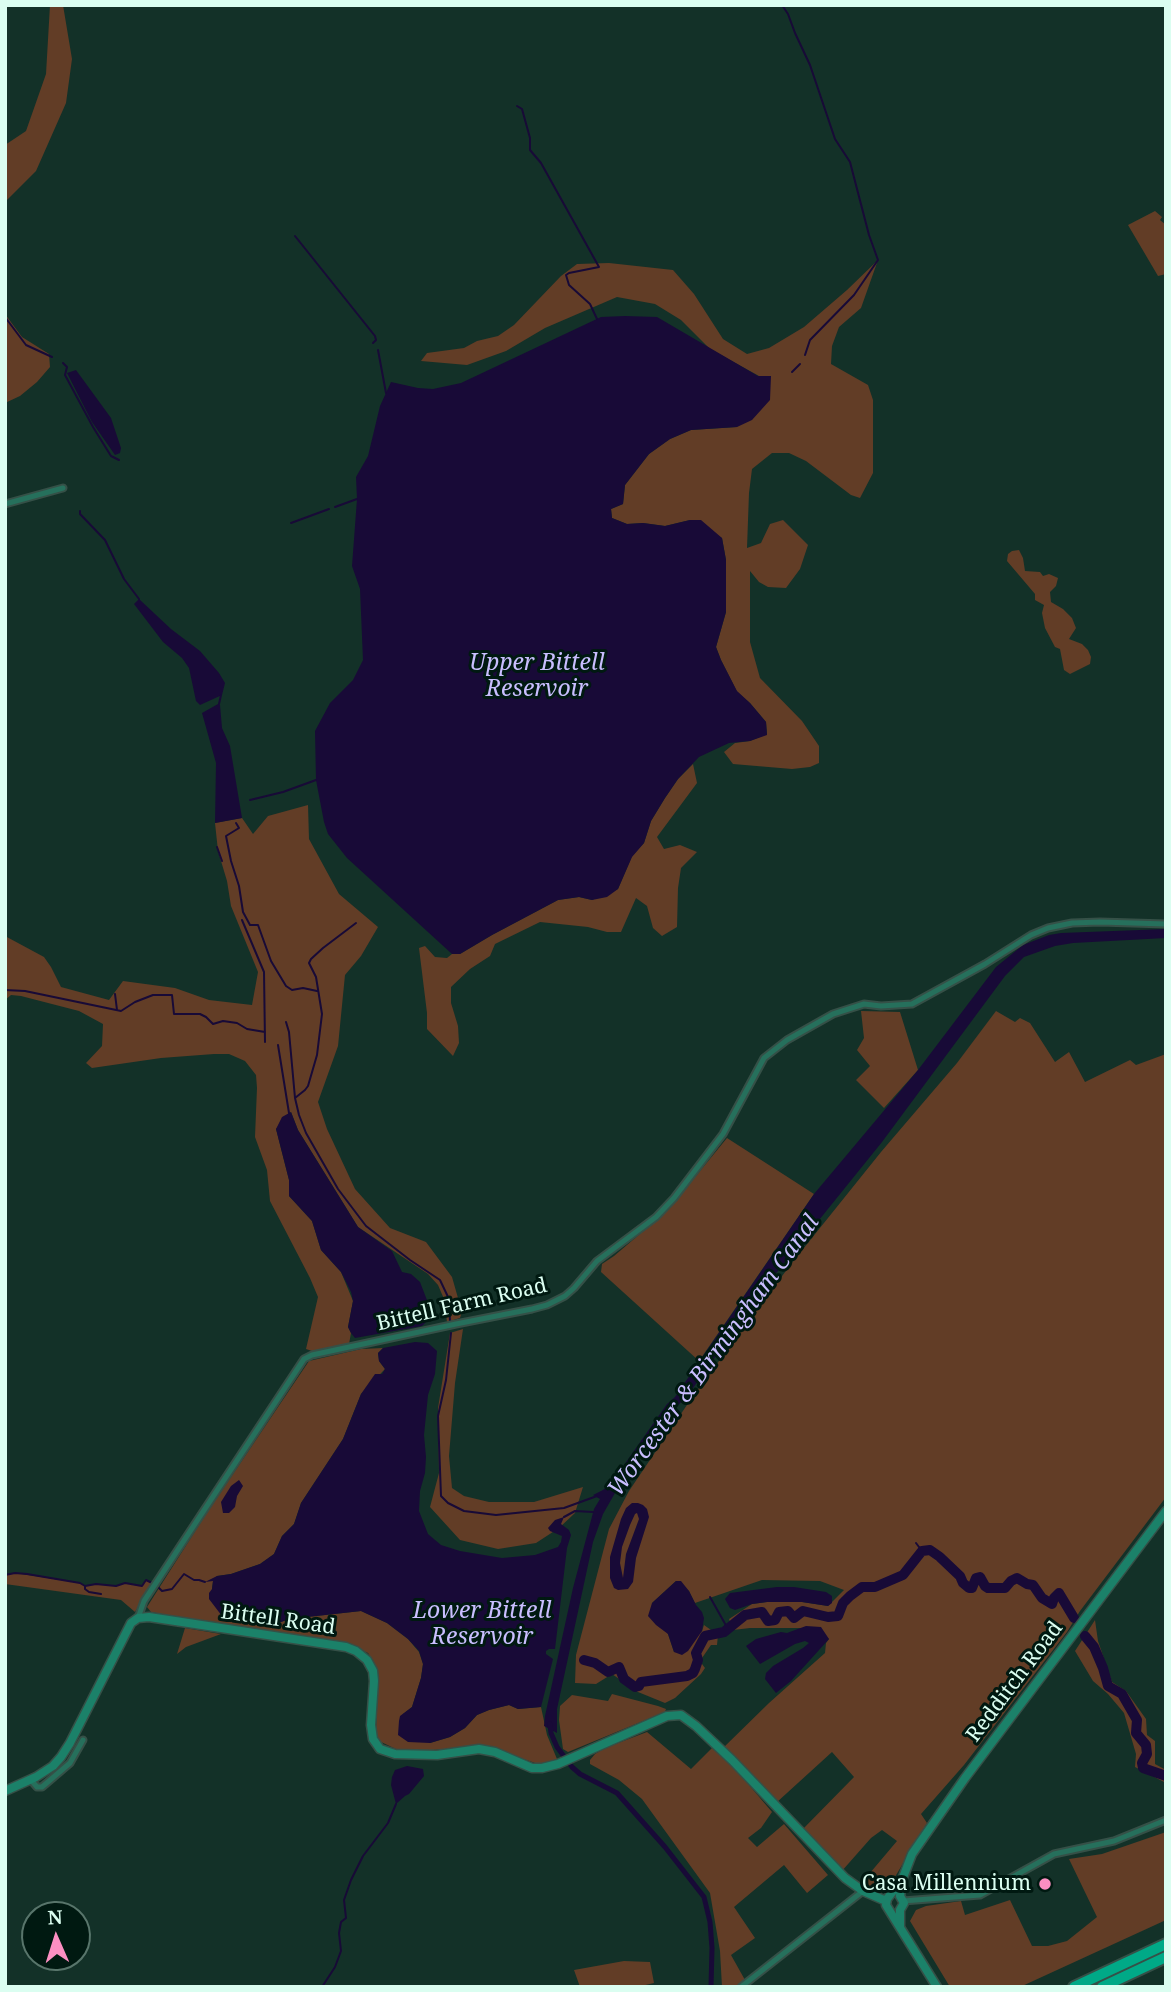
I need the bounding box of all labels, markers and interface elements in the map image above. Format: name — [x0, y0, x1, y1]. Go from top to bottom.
water label: Upper Bittell Reservoir — [469, 649, 605, 703]
water label: Worcester & Birmingham Canal — [602, 1210, 826, 1502]
street label: Bittell Farm Road — [374, 1273, 550, 1337]
water label: Lower Bittell Reservoir — [413, 1597, 551, 1651]
street label: Bittell Road — [219, 1599, 337, 1641]
street label: Redditch Road — [961, 1617, 1069, 1747]
place label: Casa Millennium — [862, 1871, 1031, 1897]
marker: Casa Millennium — [1037, 1876, 1053, 1892]
north arrow — [21, 1901, 91, 1971]
text: N — [47, 1904, 63, 1930]

